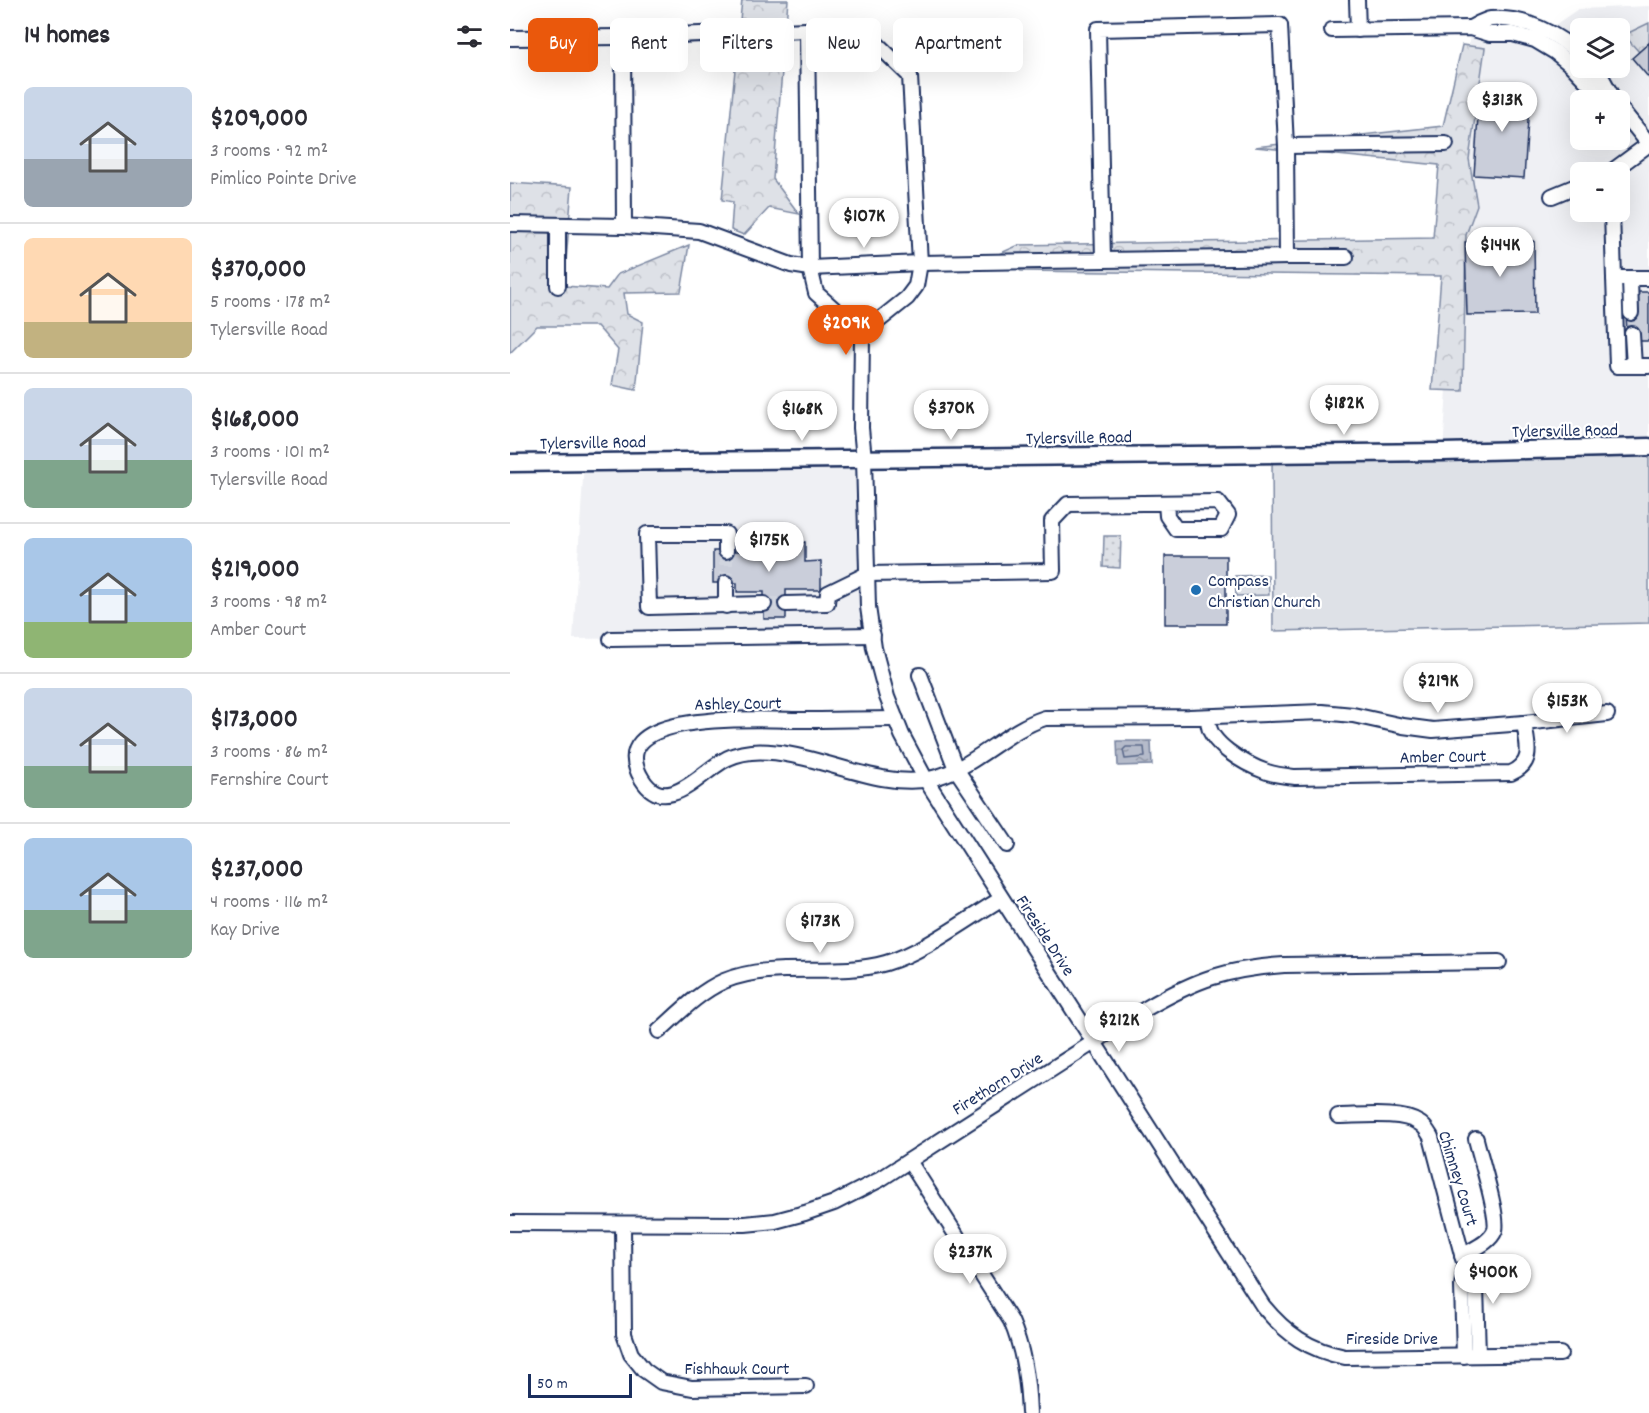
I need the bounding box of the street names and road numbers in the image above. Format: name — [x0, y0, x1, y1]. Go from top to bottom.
street label: Tylersville Road — [1512, 419, 1618, 446]
street label: Tylersville Road — [1026, 426, 1132, 453]
street label: Tylersville Road — [540, 431, 646, 458]
street label: Ashley Court — [694, 692, 782, 719]
street label: Amber Court — [1399, 745, 1487, 772]
street label: Fireside Drive — [1008, 891, 1079, 982]
street label: Firethorn Drive — [948, 1047, 1049, 1123]
street label: Chimney Court — [1430, 1128, 1483, 1230]
street label: Fireside Drive — [1346, 1328, 1438, 1353]
street label: Fishhawk Court — [685, 1358, 790, 1383]

